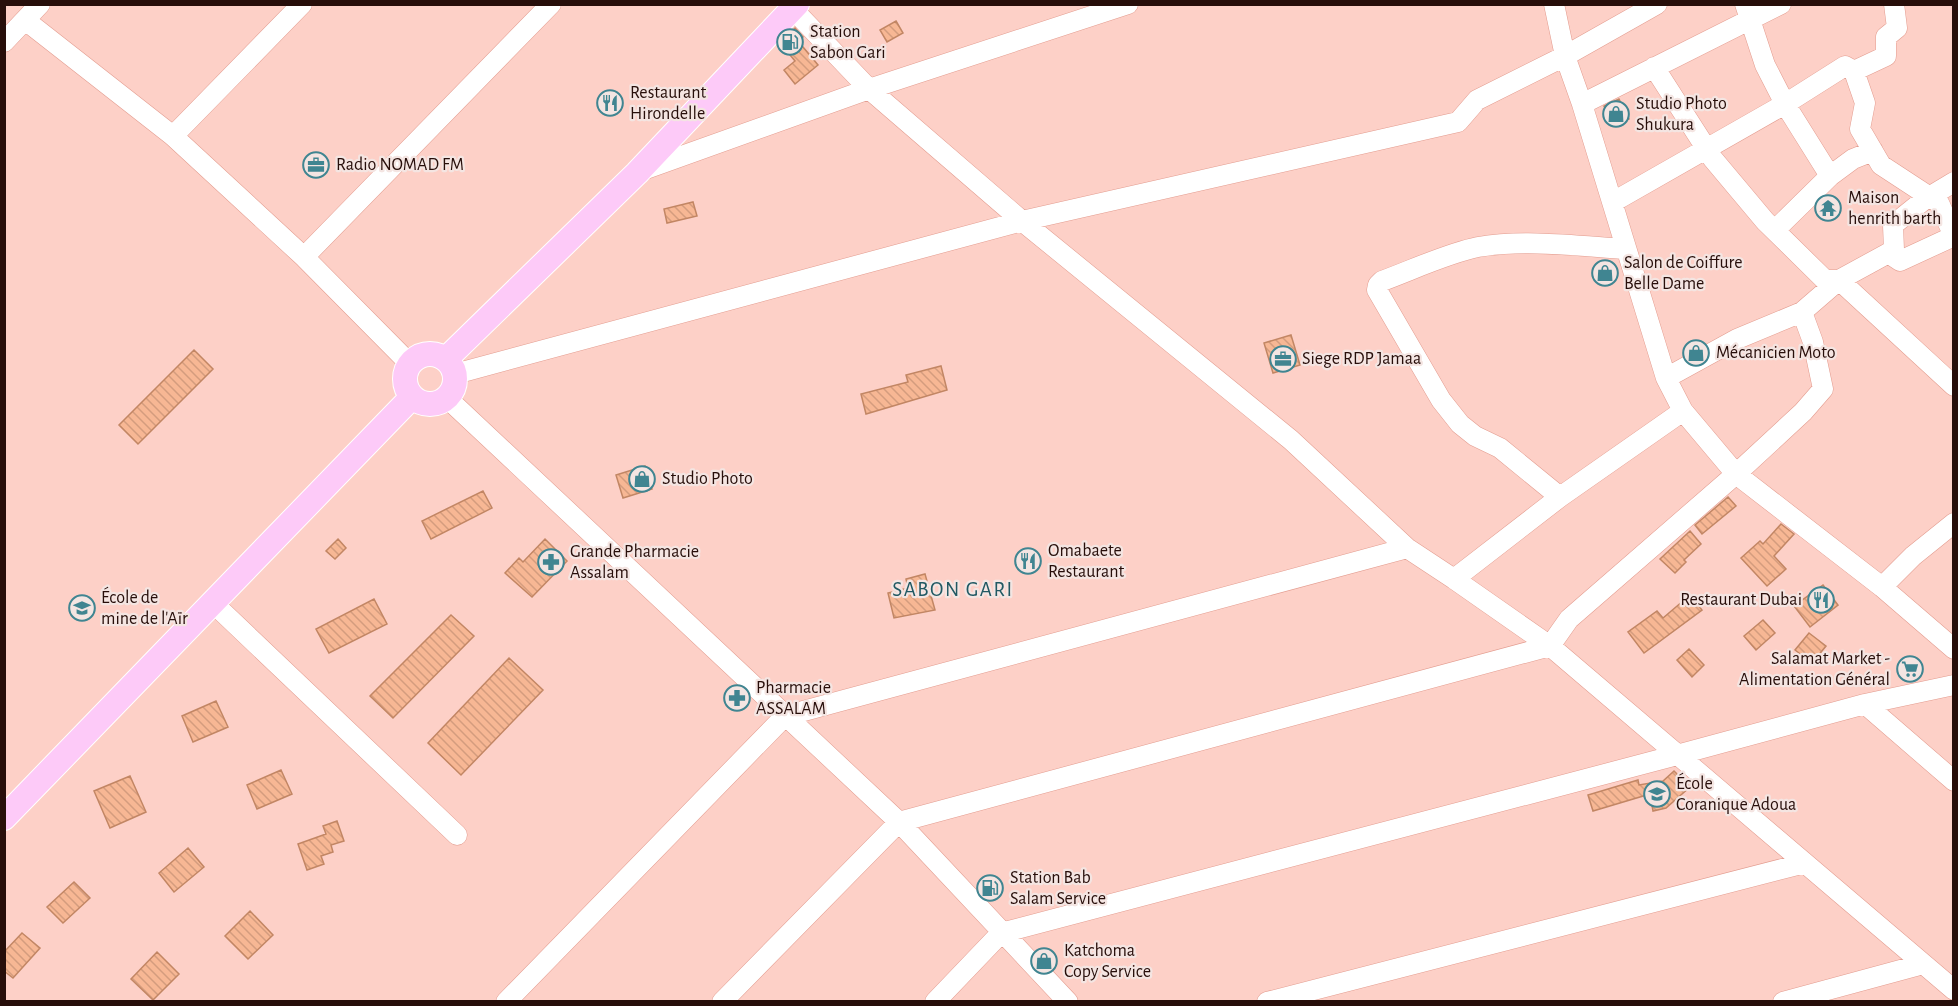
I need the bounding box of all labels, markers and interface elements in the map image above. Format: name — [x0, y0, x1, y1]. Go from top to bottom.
place label: Station Sabon Gari — [810, 23, 886, 62]
fuel station icon: Station Sabon Gari — [775, 27, 805, 57]
place label: Restaurant Hirondelle — [630, 84, 706, 123]
restaurant icon: Restaurant Hirondelle — [595, 88, 625, 118]
place label: Studio Photo Shukura — [1636, 95, 1727, 134]
shop icon: Studio Photo Shukura — [1601, 99, 1631, 129]
office icon: Radio NOMAD FM — [301, 150, 331, 180]
place label: Radio NOMAD FM — [336, 156, 464, 174]
place label: Maison henrith barth — [1848, 189, 1941, 228]
temple icon: Maison henrith barth — [1813, 193, 1843, 223]
place label: Salon de Coiffure Belle Dame — [1624, 254, 1743, 293]
shop icon: Salon de Coiffure Belle Dame — [1590, 258, 1620, 288]
shop icon: Mécanicien Moto — [1681, 338, 1711, 368]
office icon: Siege RDP Jamaa — [1268, 344, 1298, 374]
place label: Mécanicien Moto — [1716, 344, 1836, 362]
place label: Siege RDP Jamaa — [1302, 350, 1421, 368]
shop icon: Studio Photo — [627, 464, 657, 494]
place label: Studio Photo — [662, 470, 753, 488]
place label: Omabaete Restaurant — [1048, 542, 1124, 581]
place label: Grande Pharmacie Assalam — [570, 543, 699, 582]
restaurant icon: Omabaete Restaurant — [1013, 546, 1043, 576]
pharmacy icon: Grande Pharmacie Assalam — [536, 547, 566, 577]
district label: SABON GARI — [892, 579, 1014, 600]
restaurant icon: Restaurant Dubai — [1806, 585, 1836, 615]
place label: École de mine de l'Aïr — [101, 586, 188, 628]
place label: Restaurant Dubai — [1680, 591, 1802, 609]
school or university icon: École de mine de l'Aïr — [67, 593, 97, 623]
place label: Salamat Market - Alimentation Général — [1739, 650, 1890, 689]
supermarket icon: Salamat Market - Alimentation Général — [1895, 654, 1925, 684]
place label: Pharmacie ASSALAM — [756, 679, 831, 718]
pharmacy icon: Pharmacie ASSALAM — [722, 683, 752, 713]
place label: École Coranique Adoua — [1676, 772, 1796, 814]
school or university icon: École Coranique Adoua — [1642, 779, 1672, 809]
place label: Station Bab Salam Service — [1010, 869, 1106, 908]
fuel station icon: Station Bab Salam Service — [975, 873, 1005, 903]
place label: Katchoma Copy Service — [1064, 942, 1151, 981]
shop icon: Katchoma Copy Service — [1029, 946, 1059, 976]

